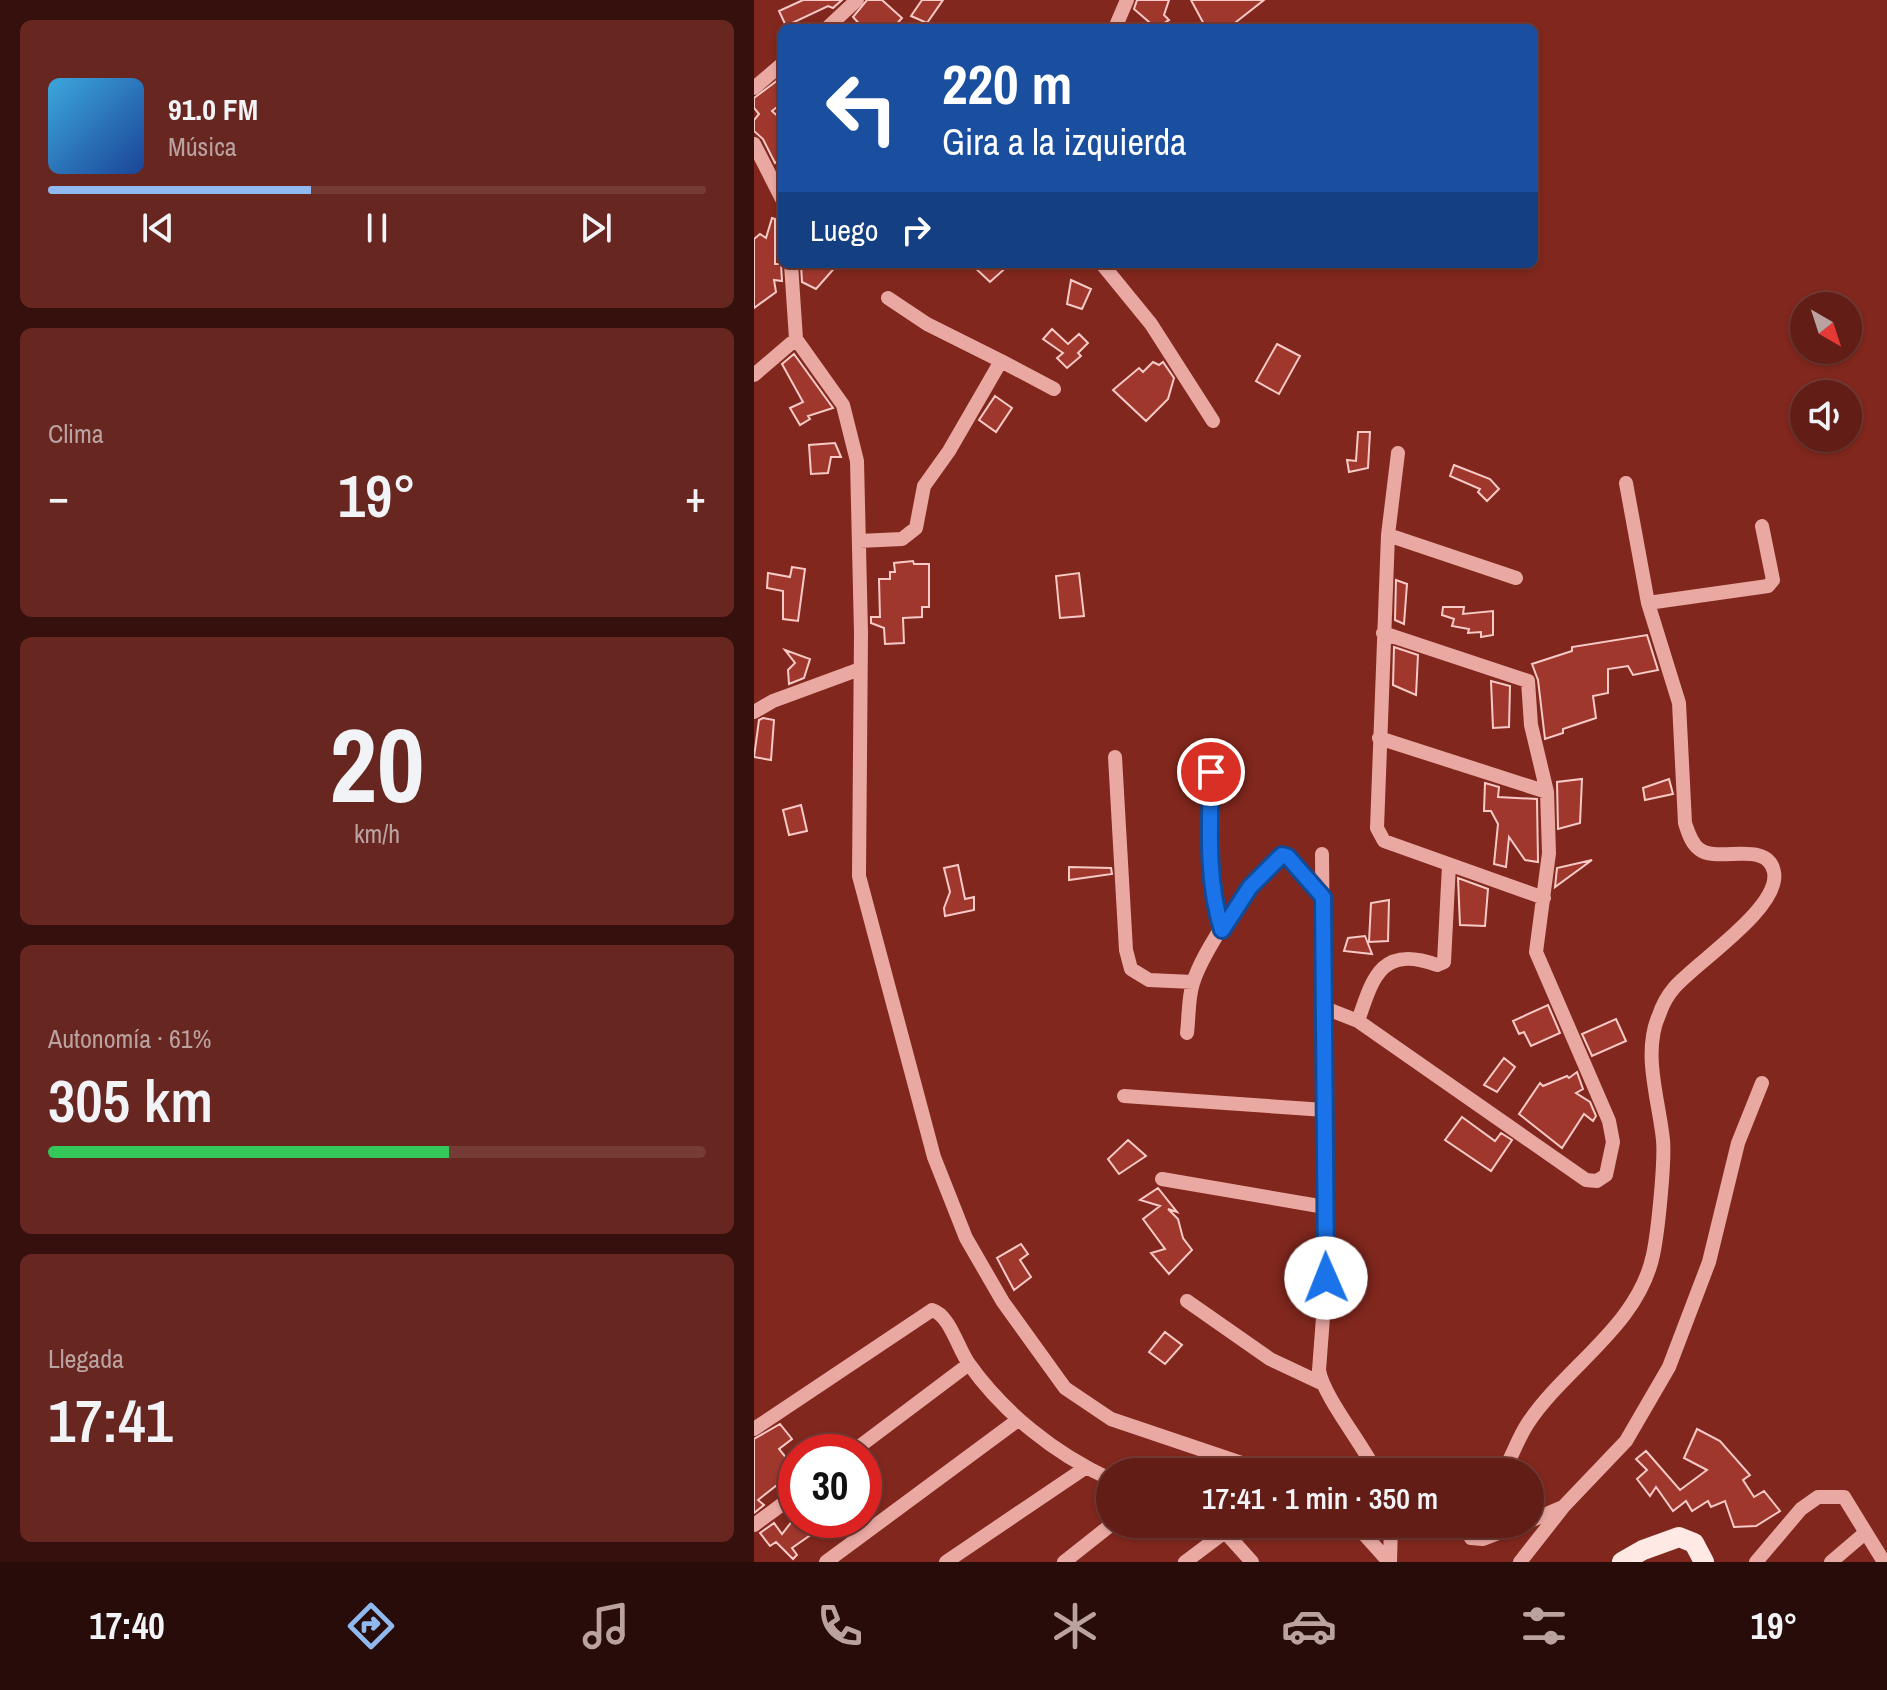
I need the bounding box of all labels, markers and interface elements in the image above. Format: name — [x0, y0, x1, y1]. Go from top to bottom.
text: 220 m — [942, 46, 1072, 121]
icon: left — [810, 56, 914, 160]
text: 91.0 FM — [168, 89, 258, 129]
text: Gira a la izquierda — [942, 118, 1187, 166]
text: Música — [168, 129, 237, 164]
icon: previous — [136, 206, 180, 250]
icon: pause — [355, 206, 399, 250]
icon: next — [574, 206, 618, 250]
icon: right — [894, 208, 938, 252]
text: Luego — [810, 210, 878, 250]
north arrow — [1790, 292, 1862, 364]
map controls — [1790, 292, 1862, 452]
button: sound — [1790, 380, 1862, 452]
text: Clima — [48, 416, 104, 451]
text: 19° — [338, 455, 416, 536]
text: − — [48, 466, 69, 526]
text: + — [685, 466, 706, 526]
text: 20 — [330, 694, 424, 834]
pin — [1177, 738, 1245, 806]
icon: arrive — [1189, 750, 1233, 794]
text: km/h — [354, 816, 400, 851]
text: Autonomía · 61% — [48, 1021, 212, 1056]
text: 305 km — [48, 1060, 213, 1141]
position arrow — [1284, 1236, 1368, 1320]
text: Llegada — [48, 1341, 124, 1376]
text: 17:41 — [48, 1380, 173, 1461]
speed limit sign: 30 — [778, 1434, 882, 1538]
text: 17:41 · 1 min · 350 m — [1202, 1478, 1438, 1518]
icon: directions — [343, 1598, 399, 1654]
icon: music — [578, 1598, 634, 1654]
icon: phone — [812, 1598, 868, 1654]
icon: climate — [1047, 1598, 1103, 1654]
icon: car — [1281, 1598, 1337, 1654]
icon: filters — [1516, 1598, 1572, 1654]
text: 17:40 — [89, 1602, 165, 1650]
text: 19° — [1750, 1602, 1798, 1650]

